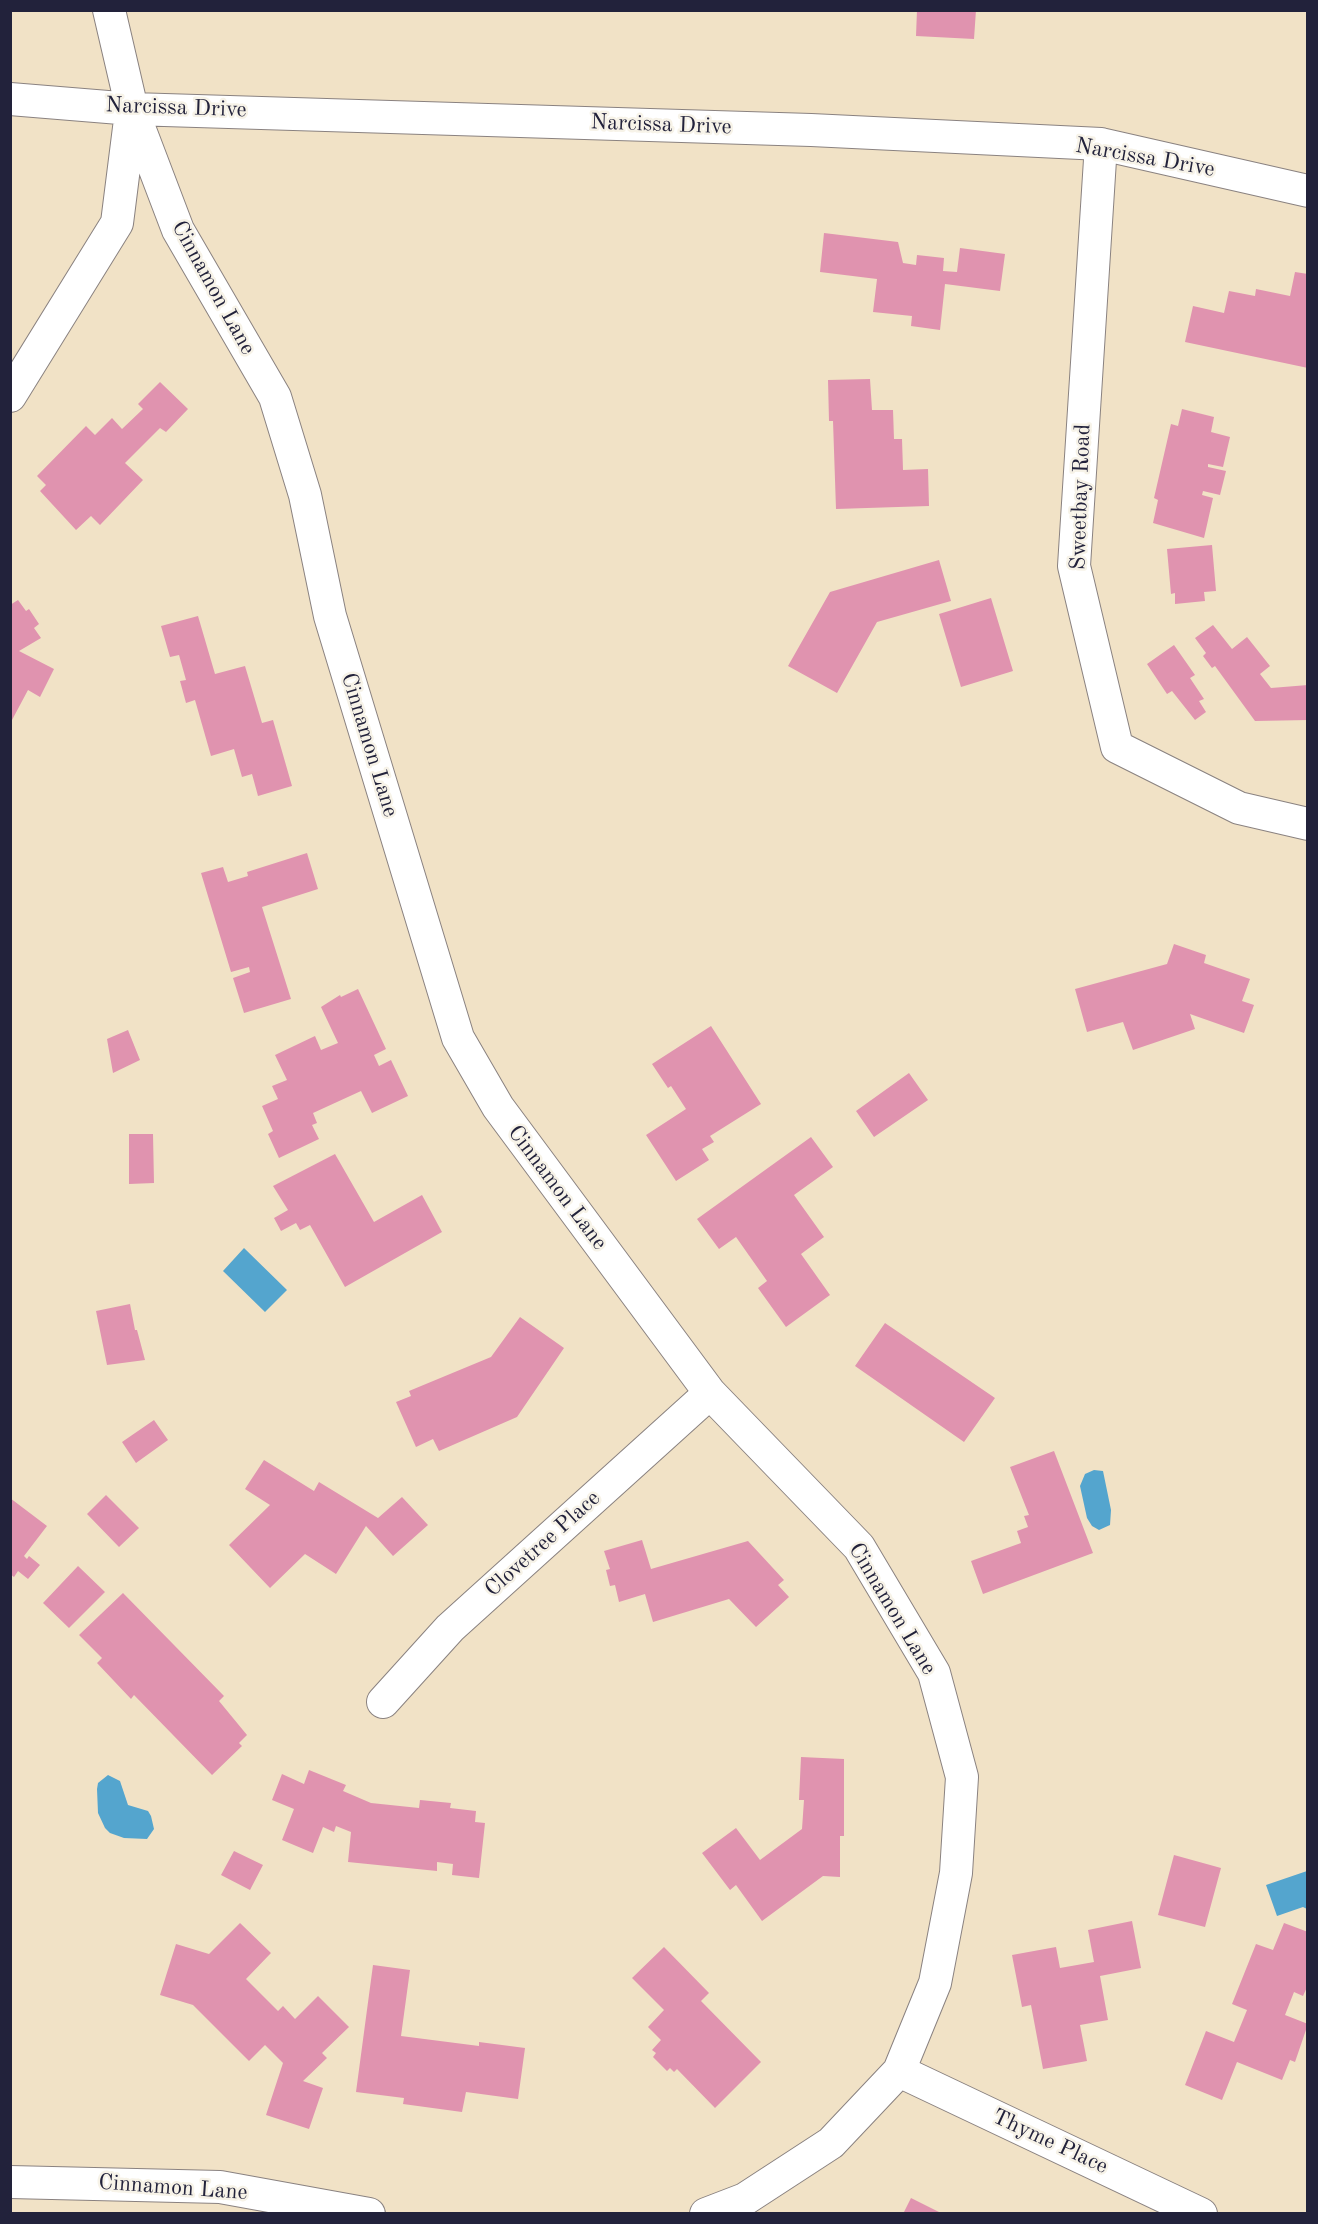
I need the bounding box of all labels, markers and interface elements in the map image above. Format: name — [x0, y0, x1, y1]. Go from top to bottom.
street label: Narcissa Drive — [105, 92, 247, 124]
street label: Narcissa Drive — [590, 109, 732, 141]
street label: Narcissa Drive — [1073, 133, 1217, 183]
street label: Cinnamon Lane — [165, 216, 261, 360]
street label: Sweetbay Road — [1065, 423, 1097, 571]
street label: Cinnamon Lane — [335, 670, 403, 820]
street label: Cinnamon Lane — [502, 1120, 612, 1256]
street label: Clovetree Place — [480, 1485, 606, 1603]
street label: Cinnamon Lane — [842, 1538, 942, 1680]
street label: Thyme Place — [988, 2104, 1112, 2180]
street label: Cinnamon Lane — [98, 2170, 248, 2206]

